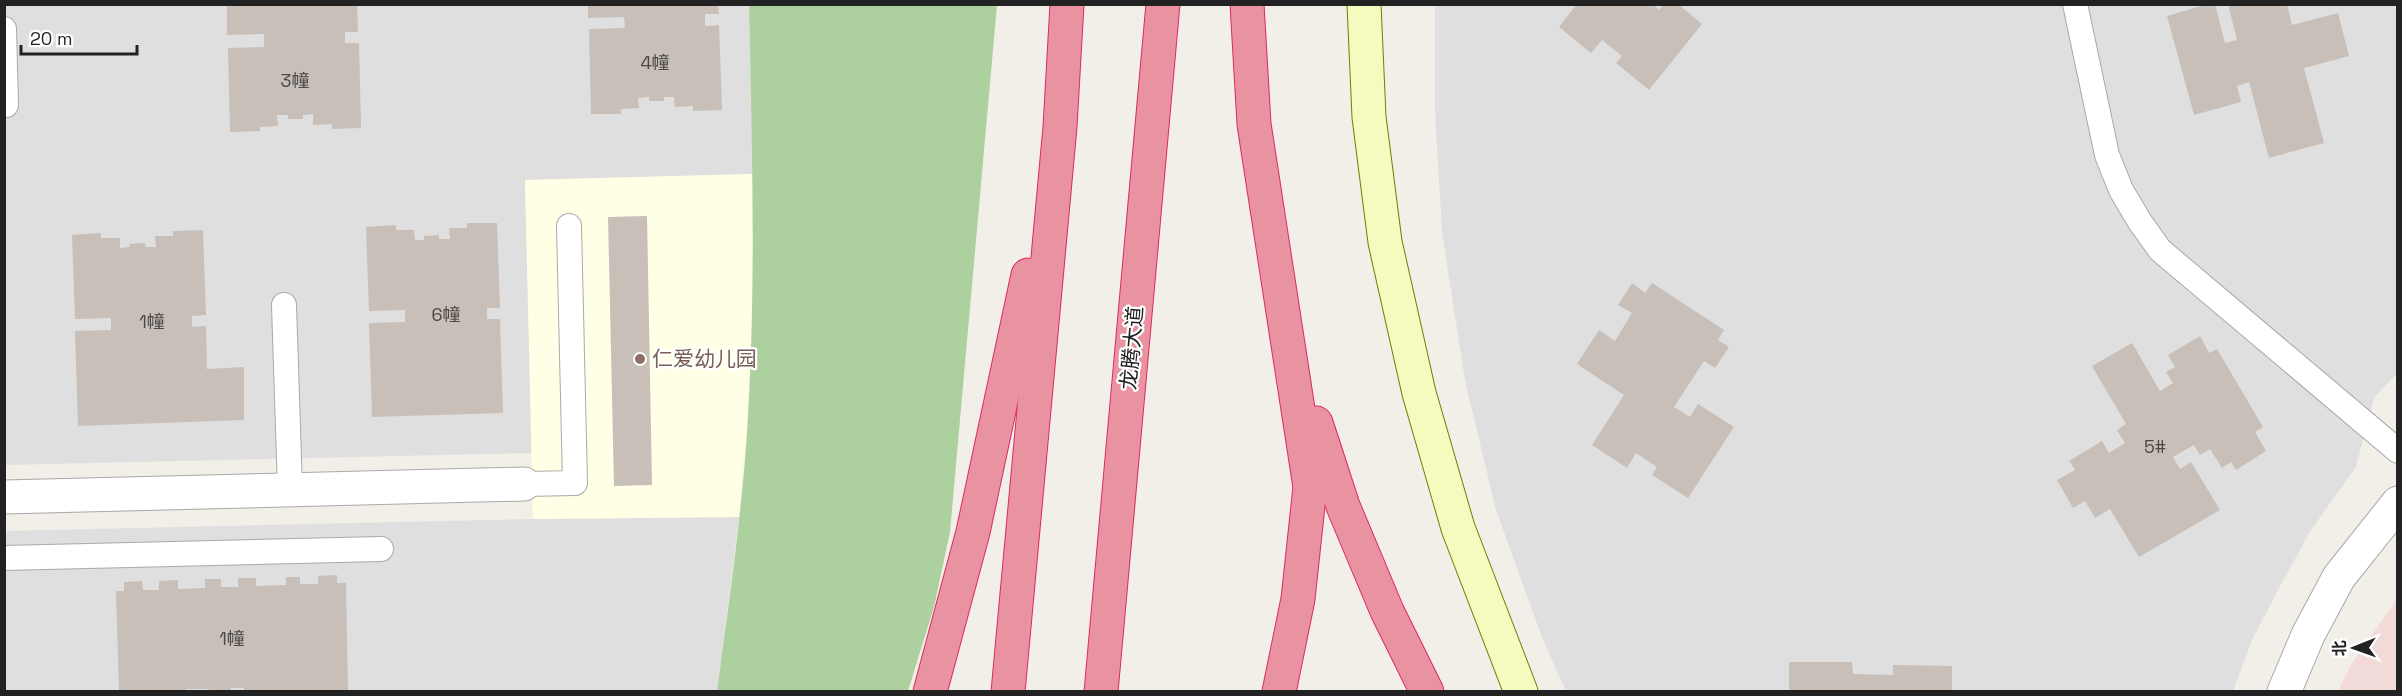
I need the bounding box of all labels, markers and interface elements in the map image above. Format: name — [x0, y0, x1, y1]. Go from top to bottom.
scale bar — [21, 18, 136, 56]
text: 20 m — [30, 27, 73, 50]
house number: 4幢 — [640, 51, 670, 74]
house number: 3幢 — [281, 69, 309, 92]
house number: 6幢 — [431, 303, 461, 326]
street label: 龙腾大道 — [1114, 305, 1149, 391]
house number: 1幢 — [139, 310, 165, 333]
place label: 仁爱幼儿园 — [652, 345, 757, 372]
marker: 仁爱幼儿园 — [633, 352, 647, 366]
house number: 5# — [2144, 435, 2166, 458]
north arrow — [2324, 618, 2384, 678]
house number: 1幢 — [219, 627, 245, 650]
text: 北 — [2329, 640, 2350, 656]

